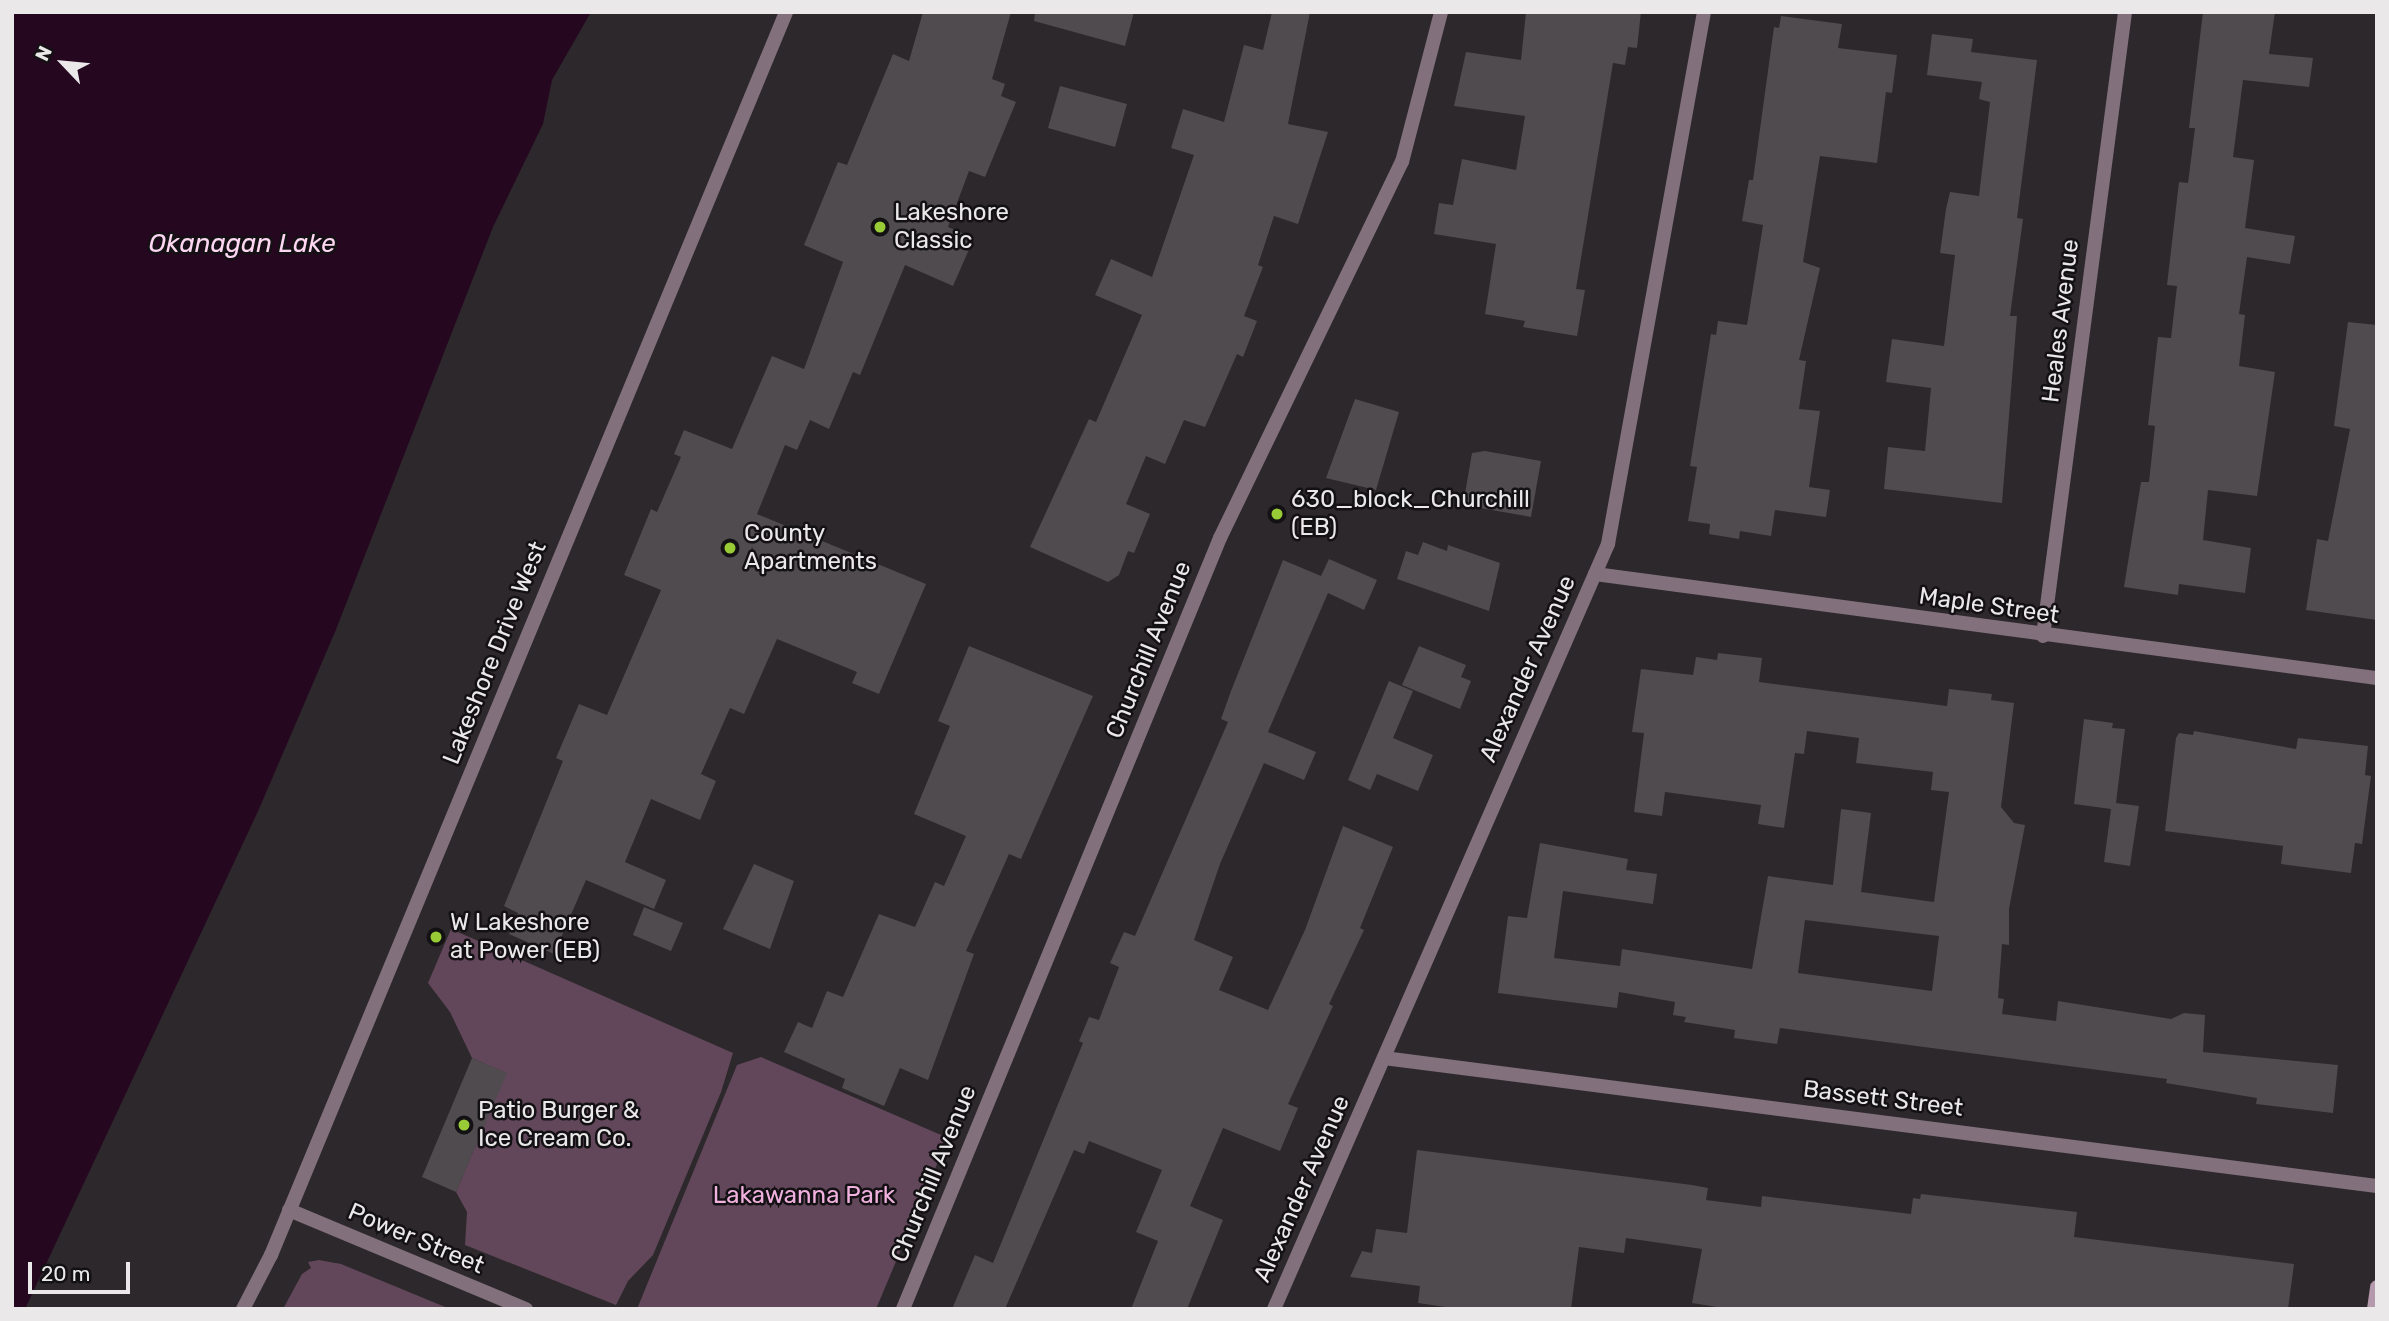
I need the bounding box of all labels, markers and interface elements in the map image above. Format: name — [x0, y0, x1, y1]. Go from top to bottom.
north arrow — [28, 28, 98, 98]
text: N — [30, 42, 57, 65]
place label: Lakeshore Classic — [894, 199, 1009, 255]
marker: Lakeshore Classic — [872, 219, 888, 235]
water label: Okanagan Lake — [148, 228, 336, 260]
street label: Heales Avenue — [2037, 237, 2085, 405]
place label: 630_block_Churchill (EB) — [1291, 486, 1530, 542]
marker: 630_block_Churchill (EB) — [1269, 506, 1285, 522]
place label: County Apartments — [744, 520, 877, 576]
street label: Lakeshore Drive West — [437, 537, 553, 769]
marker: County Apartments — [722, 540, 738, 556]
street label: Churchill Avenue — [1100, 557, 1198, 743]
street label: Alexander Avenue — [1474, 571, 1582, 767]
street label: Maple Street — [1917, 582, 2061, 630]
place label: W Lakeshore at Power (EB) — [450, 909, 601, 965]
marker: W Lakeshore at Power (EB) — [428, 929, 444, 945]
street label: Bassett Street — [1801, 1075, 1965, 1123]
street label: Churchill Avenue — [885, 1081, 983, 1267]
street label: Alexander Avenue — [1248, 1091, 1356, 1287]
place label: Patio Burger & Ice Cream Co. — [478, 1097, 640, 1153]
marker: Patio Burger & Ice Cream Co. — [456, 1117, 472, 1133]
park label: Lakawanna Park — [713, 1182, 895, 1210]
street label: Power Street — [343, 1197, 489, 1281]
scale bar — [32, 1248, 133, 1292]
text: 20 m — [41, 1261, 90, 1286]

